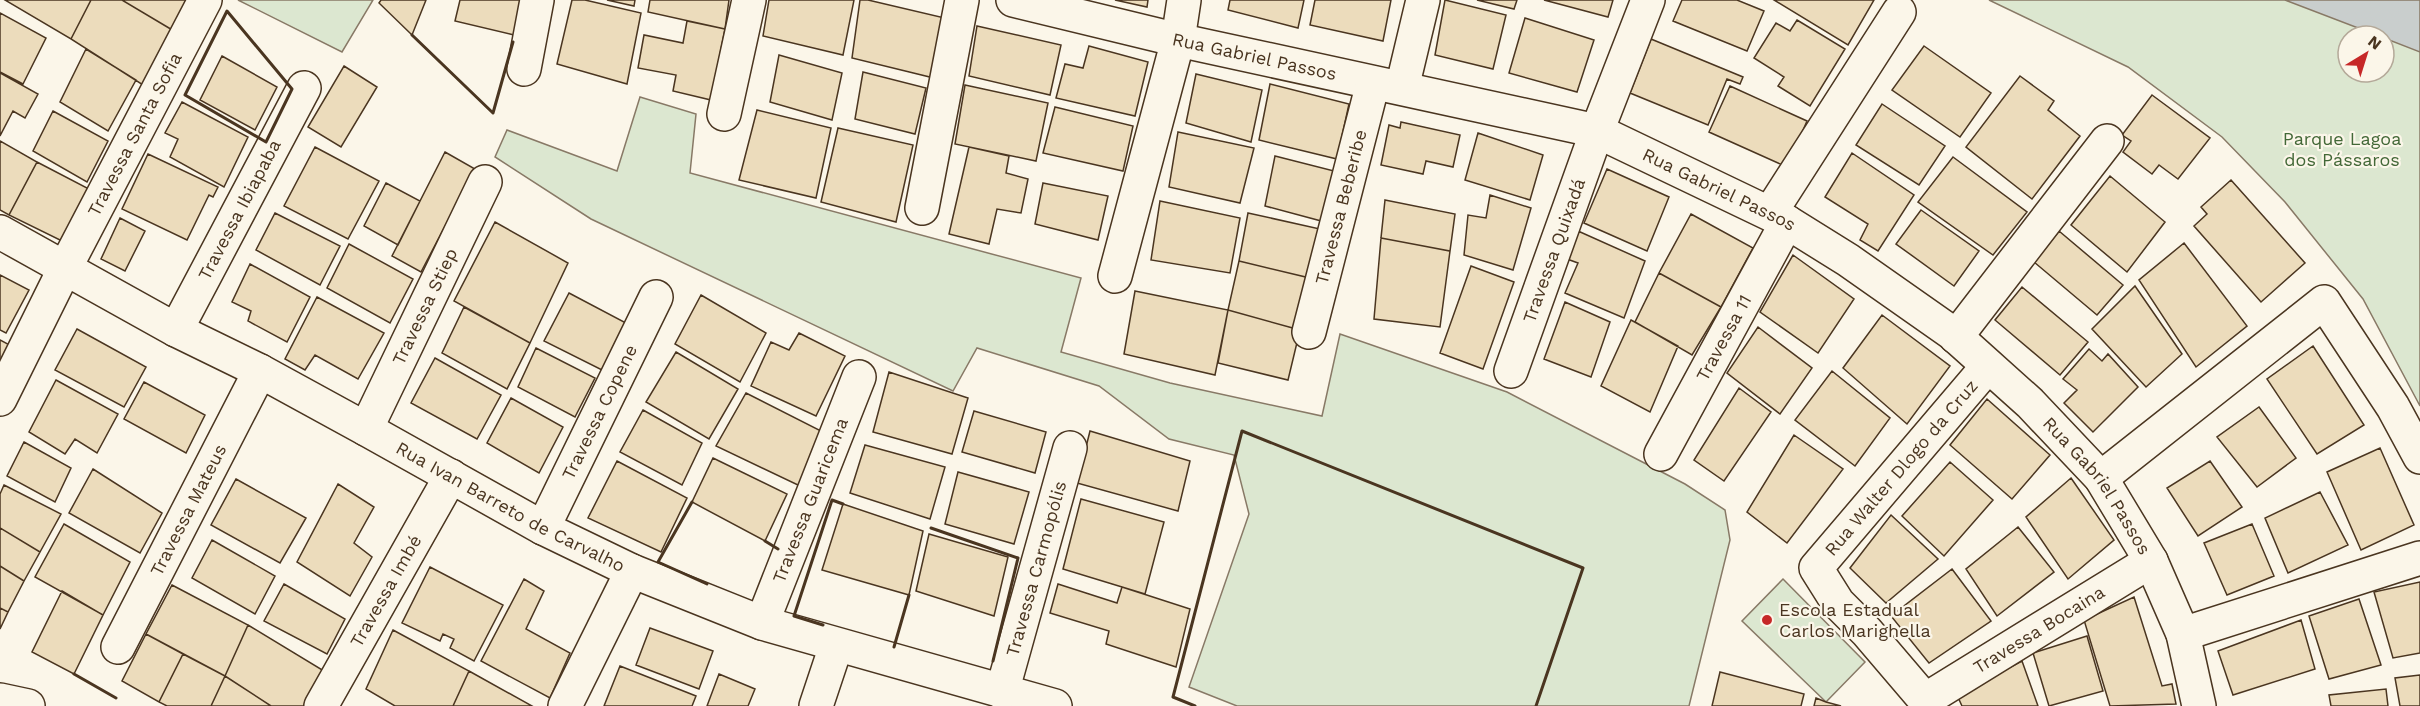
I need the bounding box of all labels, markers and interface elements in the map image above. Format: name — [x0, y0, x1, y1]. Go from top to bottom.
north arrow — [2336, 24, 2396, 84]
street label: Rua Gabriel Passos — [1171, 28, 1339, 84]
text: N — [2364, 31, 2385, 54]
street label: Travessa Santa Sofia — [83, 49, 186, 220]
street label: Travessa Beberibe — [1311, 127, 1371, 287]
park label: Parque Lagoa dos Pássaros — [2283, 128, 2401, 170]
street label: Travessa Ibiapaba — [193, 136, 285, 283]
street label: Rua Gabriel Passos — [1639, 143, 1800, 235]
street label: Travessa Quixadá — [1518, 175, 1589, 325]
street label: Travessa Stiep — [388, 245, 462, 368]
street label: Travessa 11 — [1692, 291, 1755, 385]
street label: Travessa Copene — [557, 341, 641, 483]
street label: Rua Walter Dlogo da Cruz — [1820, 375, 1982, 560]
street label: Rua Gabriel Passos — [2039, 412, 2156, 558]
street label: Travessa Guaricema — [768, 414, 852, 586]
street label: Rua Ivan Barreto de Carvalho — [393, 437, 628, 576]
street label: Travessa Mateus — [146, 441, 231, 579]
street label: Travessa Carmopólis — [1001, 479, 1070, 659]
street label: Travessa Imbé — [346, 531, 426, 651]
street label: Travessa Bocaina — [1969, 581, 2108, 678]
place label: Escola Estadual Carlos Marighella — [1779, 599, 1931, 641]
marker: Escola Estadual Carlos Marighella — [1760, 613, 1774, 627]

